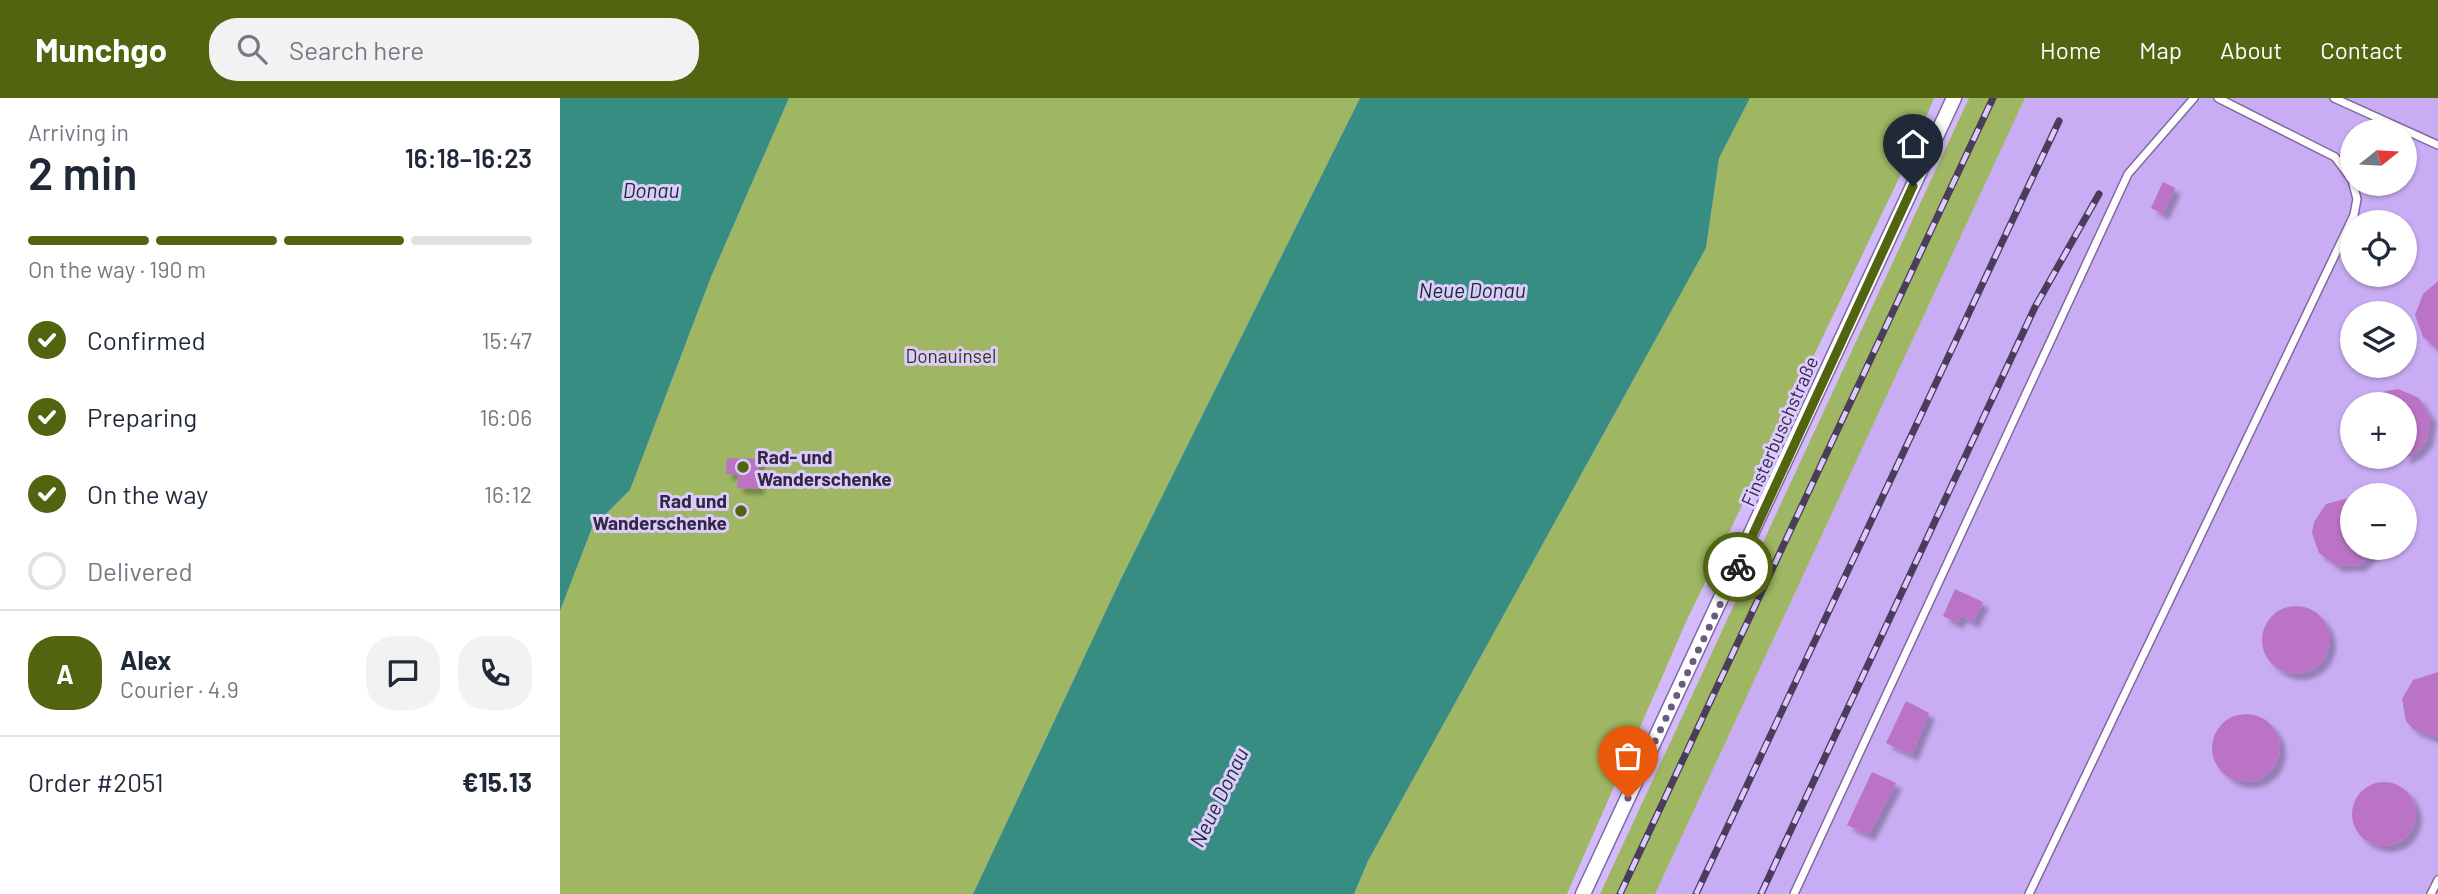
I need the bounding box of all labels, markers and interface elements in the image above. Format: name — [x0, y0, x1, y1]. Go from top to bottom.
search box — [209, 18, 699, 81]
text: Munchgo — [35, 29, 167, 69]
icon: search — [233, 30, 271, 68]
text: Search here — [289, 34, 424, 65]
text: Home — [2040, 35, 2101, 64]
text: Map — [2139, 35, 2182, 64]
text: About — [2220, 35, 2282, 64]
text: Contact — [2320, 35, 2403, 64]
pin — [1883, 114, 1943, 186]
text: Arriving in — [28, 118, 129, 146]
north arrow — [2340, 119, 2417, 196]
map controls — [2340, 119, 2417, 560]
icon: home — [1894, 125, 1932, 163]
text: 16:18–16:23 — [405, 142, 532, 173]
text: 2 min — [28, 144, 137, 199]
water label: Donau — [623, 177, 679, 202]
button: locate — [2340, 210, 2417, 287]
text: On the way · 190 m — [28, 255, 206, 283]
water label: Neue Donau — [1418, 277, 1526, 302]
button: layers — [2340, 301, 2417, 378]
icon: check — [28, 321, 66, 359]
text: Confirmed — [87, 324, 206, 355]
text: 15:47 — [481, 326, 532, 354]
park label: Donauinsel — [906, 344, 996, 367]
street label: Finsterbuschstraße — [1736, 352, 1822, 510]
button: + — [2340, 392, 2417, 469]
icon: check — [28, 398, 66, 436]
text: Preparing — [87, 401, 197, 432]
text: 16:06 — [479, 403, 532, 431]
place label: Rad- und Wanderschenke — [757, 445, 892, 490]
marker: Rad- und Wanderschenke — [735, 459, 751, 475]
icon: check — [28, 475, 66, 513]
text: On the way — [87, 478, 208, 509]
text: 16:12 — [484, 480, 532, 508]
button: − — [2340, 483, 2417, 560]
place label: Rad und Wanderschenke — [592, 489, 727, 534]
marker: Rad und Wanderschenke — [733, 503, 749, 519]
courier — [1703, 532, 1773, 602]
icon: bike — [1719, 548, 1757, 586]
text: Delivered — [87, 555, 193, 586]
button: chat — [366, 636, 440, 710]
button: phone — [458, 636, 532, 710]
text: Alex — [120, 644, 171, 675]
text: A — [56, 658, 74, 689]
text: Courier · 4.9 — [120, 675, 239, 703]
pin — [1598, 726, 1658, 798]
icon: bag — [1609, 737, 1647, 775]
water label: Neue Donau — [1183, 743, 1253, 851]
text: Order #2051 — [28, 766, 164, 797]
text: €15.13 — [462, 766, 532, 797]

